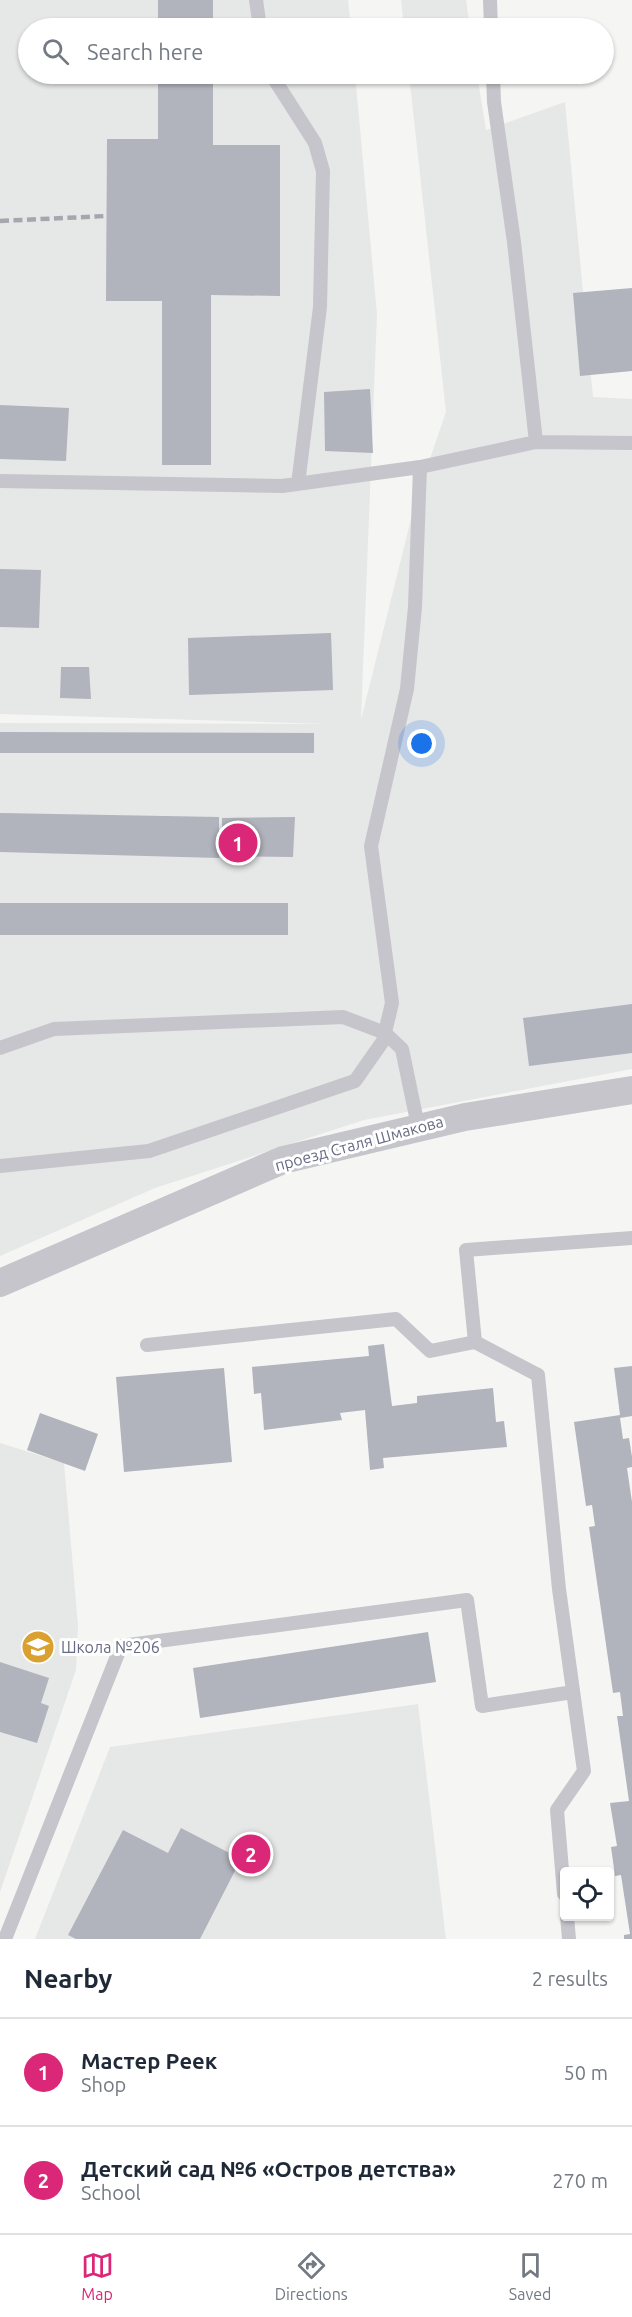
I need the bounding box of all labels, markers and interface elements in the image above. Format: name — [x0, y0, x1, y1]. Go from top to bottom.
search box — [18, 18, 614, 84]
icon: search — [39, 35, 72, 68]
text: Search here — [87, 39, 203, 64]
your location — [407, 729, 436, 758]
pin: 1 — [218, 820, 258, 866]
street label: проезд Сталя Шмакова — [273, 1112, 445, 1174]
school or university icon: Школа №206 — [20, 1629, 56, 1665]
place label: Школа №206 — [61, 1638, 160, 1656]
pin: 2 — [232, 1832, 270, 1876]
map controls — [560, 1867, 614, 1921]
button: locate — [560, 1867, 614, 1921]
text: Nearby — [24, 1964, 112, 1993]
text: 2 results — [532, 1967, 608, 1990]
text: Мастер Реек — [81, 2048, 217, 2073]
text: 1 — [38, 2061, 49, 2084]
text: 50 m — [564, 2061, 608, 2084]
text: Shop — [81, 2073, 126, 2096]
text: Детский сад №6 «Остров детства» — [81, 2156, 456, 2181]
text: 2 — [38, 2169, 49, 2192]
text: 270 m — [552, 2169, 608, 2192]
text: School — [81, 2181, 141, 2204]
tab: Map — [81, 2249, 114, 2303]
tab: Directions — [275, 2249, 348, 2303]
tab: Saved — [509, 2249, 551, 2303]

